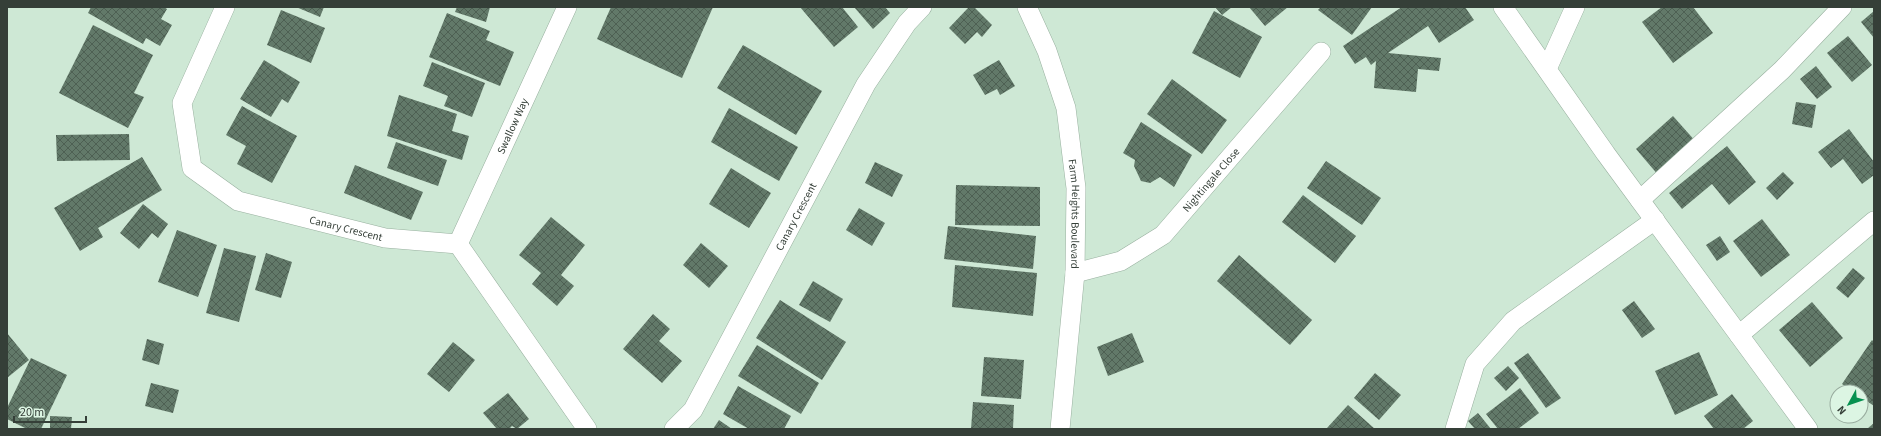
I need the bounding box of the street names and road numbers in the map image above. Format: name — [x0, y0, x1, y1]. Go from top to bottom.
street label: Swallow Way — [493, 96, 532, 157]
street label: Nightingale Close — [1179, 144, 1243, 215]
street label: Farm Heights Boulevard — [1064, 158, 1083, 269]
street label: Canary Crescent — [772, 180, 820, 253]
street label: Canary Crescent — [308, 212, 384, 245]

